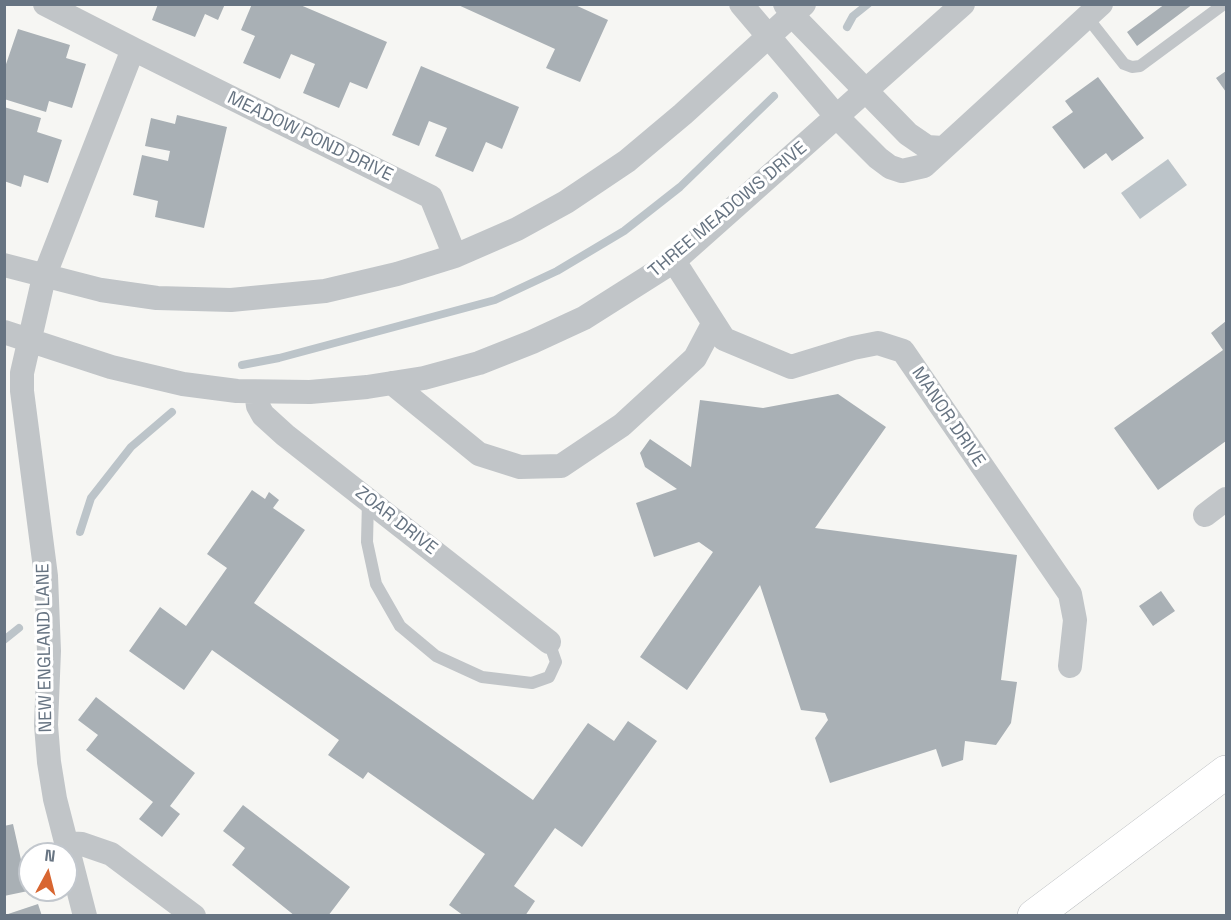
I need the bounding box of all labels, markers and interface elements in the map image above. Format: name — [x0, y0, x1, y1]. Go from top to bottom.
street label: MEADOW POND DRIVE — [224, 87, 396, 187]
street label: THREE MEADOWS DRIVE — [644, 137, 812, 283]
street label: MANOR DRIVE — [907, 363, 989, 471]
street label: ZOAR DRIVE — [351, 482, 441, 560]
street label: NEW ENGLAND LANE — [33, 563, 57, 733]
north arrow — [18, 842, 78, 902]
text: N — [43, 845, 57, 867]

